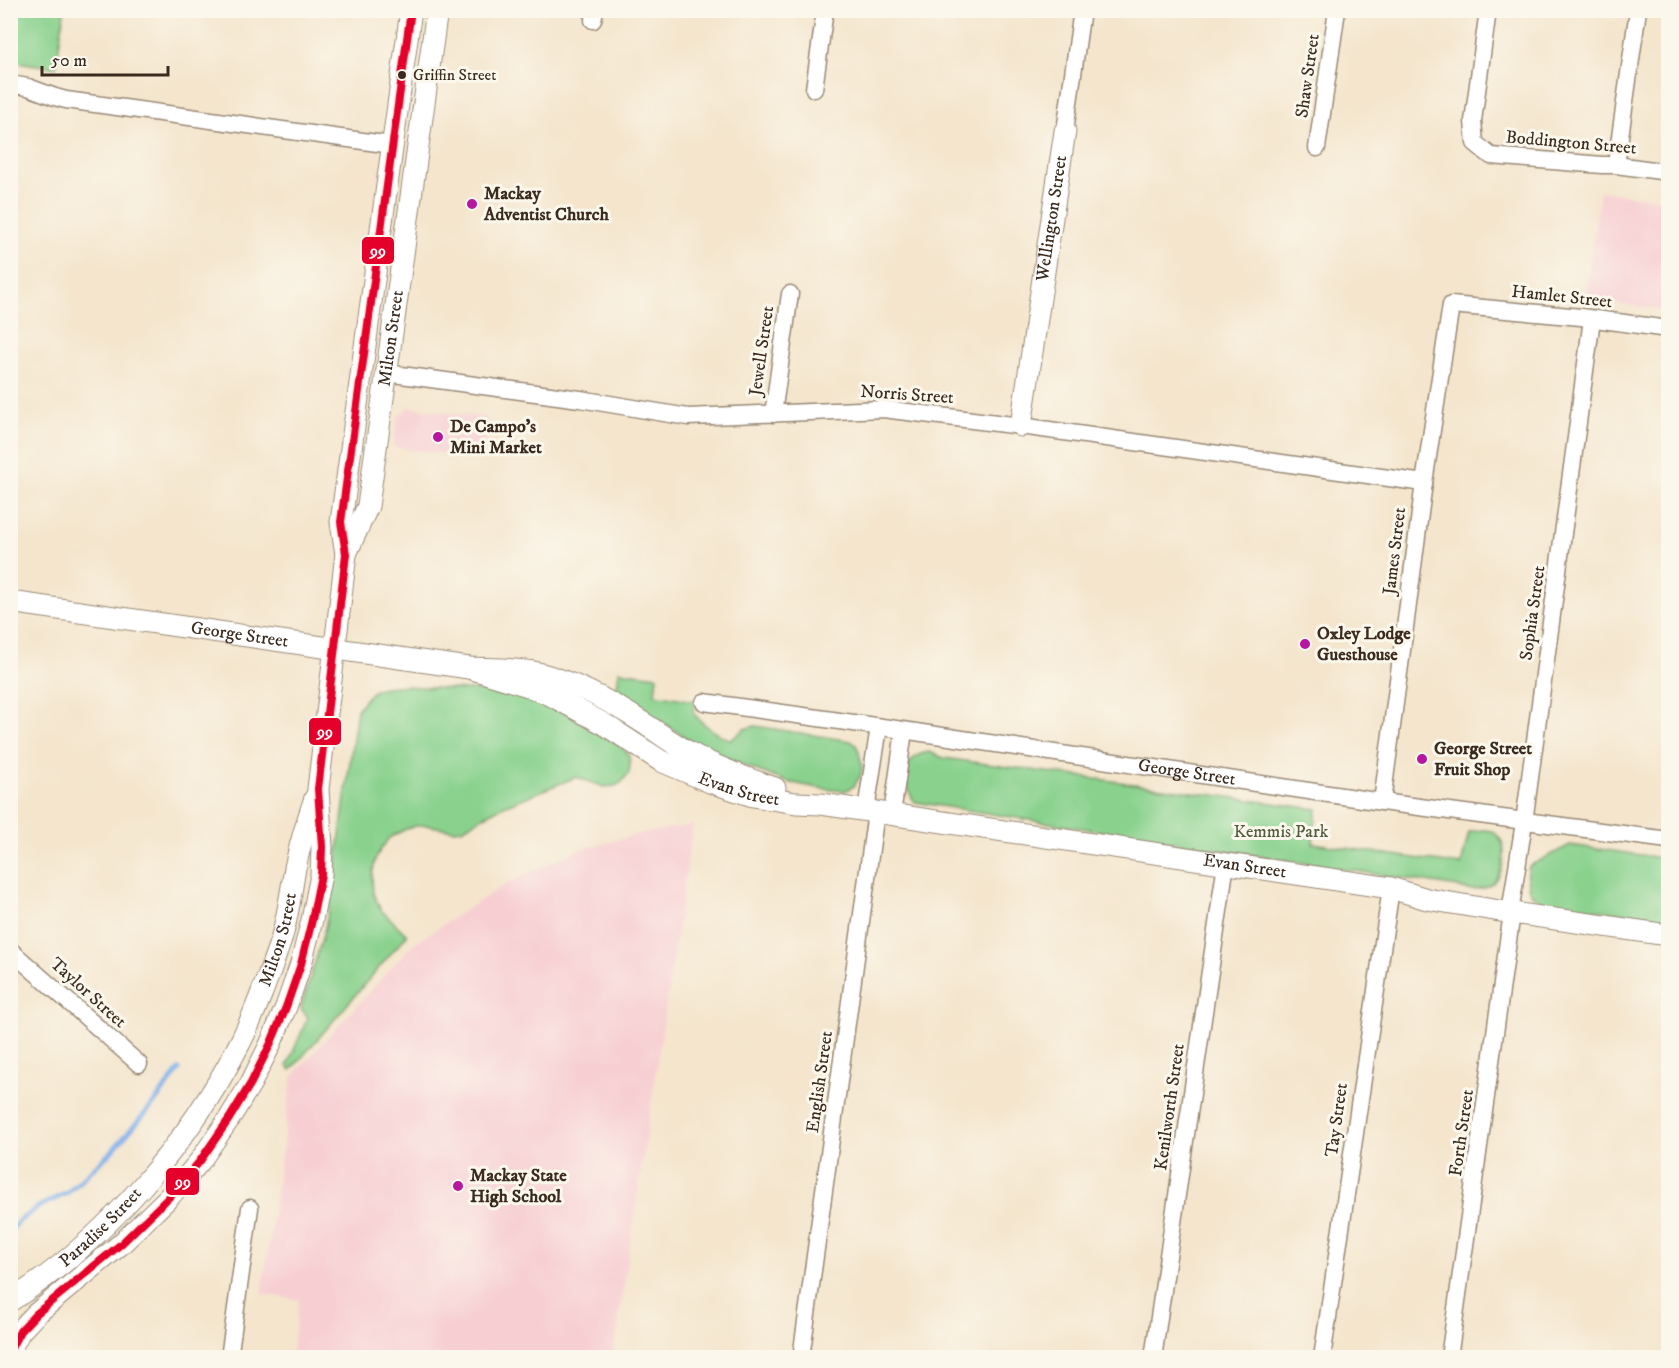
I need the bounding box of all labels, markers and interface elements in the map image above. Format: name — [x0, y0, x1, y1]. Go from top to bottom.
street label: Shaw Street — [1291, 32, 1325, 119]
scale bar — [42, 39, 168, 77]
text: 50 m — [51, 50, 87, 72]
place label: Griffin Street — [413, 65, 496, 85]
marker: Griffin Street — [396, 69, 408, 81]
street label: Boddington Street — [1505, 126, 1638, 160]
street label: Wellington Street — [1032, 154, 1072, 284]
place label: Mackay Adventist Church — [483, 183, 609, 226]
marker: Mackay Adventist Church — [465, 197, 479, 211]
line badge: 99 — [361, 236, 395, 265]
text: 99 — [369, 241, 386, 261]
street label: Hamlet Street — [1510, 281, 1614, 313]
street label: Milton Street — [374, 289, 409, 388]
street label: Jewell Street — [745, 304, 779, 399]
street label: Norris Street — [860, 381, 955, 409]
place label: De Campo's Mini Market — [450, 416, 542, 459]
marker: De Campo's Mini Market — [431, 430, 445, 444]
street label: James Street — [1378, 506, 1411, 598]
street label: Sophia Street — [1515, 564, 1551, 662]
street label: George Street — [190, 617, 290, 653]
place label: Oxley Lodge Guesthouse — [1317, 623, 1411, 666]
marker: Oxley Lodge Guesthouse — [1298, 637, 1312, 651]
line badge: 99 — [308, 717, 342, 746]
text: 99 — [316, 722, 333, 742]
place label: George Street Fruit Shop — [1434, 738, 1532, 781]
marker: George Street Fruit Shop — [1415, 752, 1429, 766]
street label: George Street — [1137, 755, 1237, 791]
street label: Evan Street — [695, 767, 781, 811]
park label: Kemmis Park — [1233, 821, 1329, 843]
street label: Evan Street — [1202, 849, 1288, 883]
street label: Milton Street — [254, 891, 302, 990]
street label: Taylor Street — [45, 953, 131, 1033]
street label: English Street — [802, 1029, 838, 1134]
street label: Kenilworth Street — [1150, 1042, 1190, 1172]
street label: Tay Street — [1321, 1081, 1353, 1158]
street label: Forth Street — [1445, 1088, 1479, 1178]
place label: Mackay State High School — [470, 1165, 567, 1208]
line badge: 99 — [165, 1167, 200, 1196]
text: 99 — [174, 1172, 191, 1192]
marker: Mackay State High School — [451, 1179, 465, 1193]
street label: Paradise Street — [55, 1183, 147, 1272]

